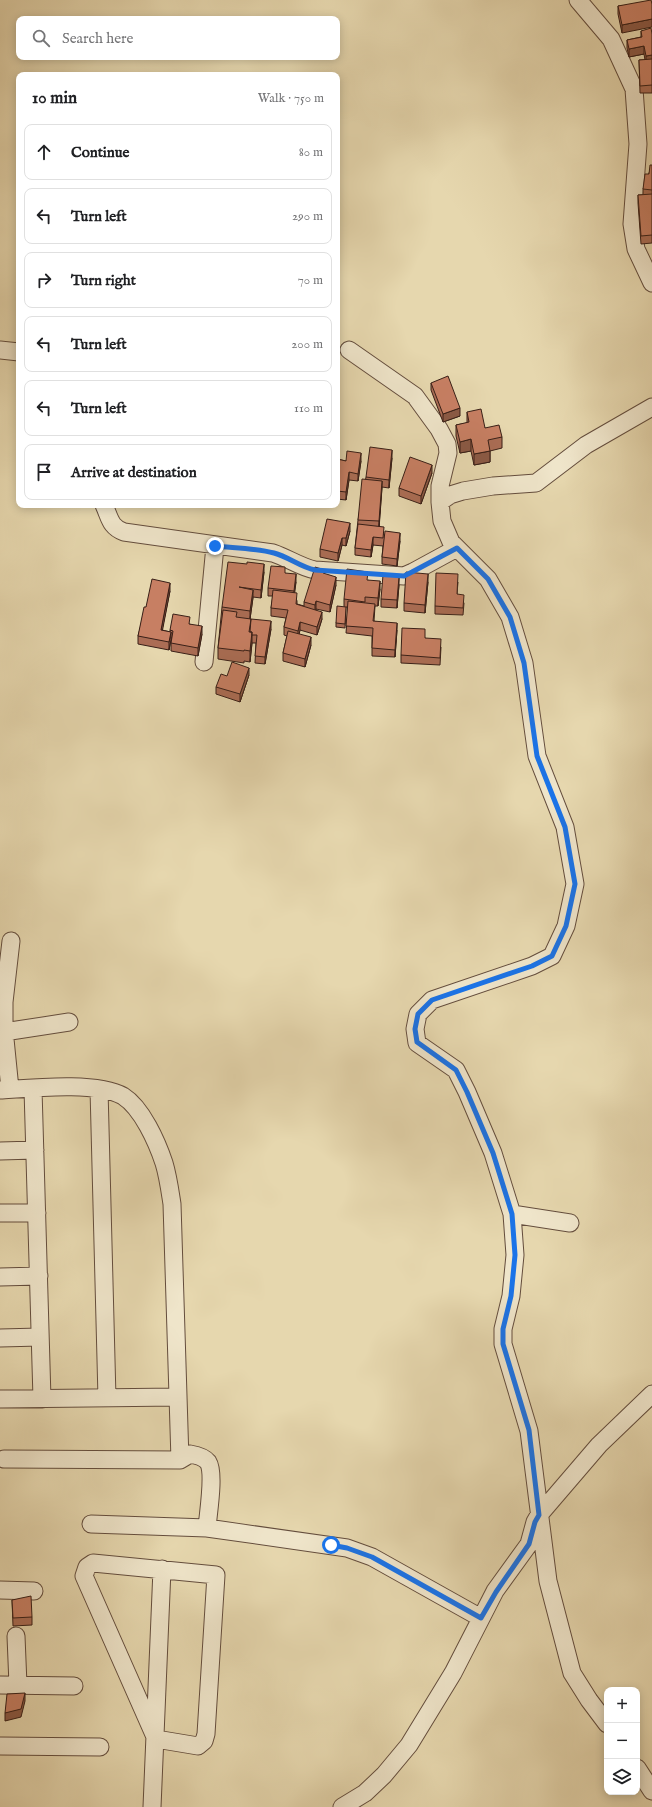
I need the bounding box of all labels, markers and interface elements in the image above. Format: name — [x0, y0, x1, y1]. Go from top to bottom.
search box — [16, 16, 340, 60]
icon: search — [30, 27, 52, 49]
text: Search here — [62, 29, 133, 48]
text: 10 min — [32, 88, 77, 109]
text: Walk · 750 m — [258, 90, 324, 107]
icon: ahead — [33, 141, 55, 163]
text: Continue — [71, 143, 129, 162]
text: 80 m — [299, 144, 323, 161]
icon: left — [33, 205, 55, 227]
text: Turn left — [71, 207, 127, 226]
text: 290 m — [292, 208, 323, 225]
icon: right — [33, 269, 55, 291]
text: Turn right — [71, 271, 136, 290]
text: 70 m — [298, 272, 323, 289]
icon: left — [33, 333, 55, 355]
text: Turn left — [71, 335, 127, 354]
text: 200 m — [291, 336, 323, 353]
icon: left — [33, 397, 55, 419]
text: Turn left — [71, 399, 127, 418]
text: 110 m — [294, 400, 323, 417]
icon: arrive — [33, 461, 55, 483]
text: Arrive at destination — [71, 463, 197, 482]
route end — [206, 537, 224, 555]
route start — [322, 1536, 340, 1554]
map controls — [604, 1687, 640, 1795]
button: + — [604, 1687, 640, 1723]
button: − — [604, 1723, 640, 1759]
button: layers — [604, 1759, 640, 1795]

